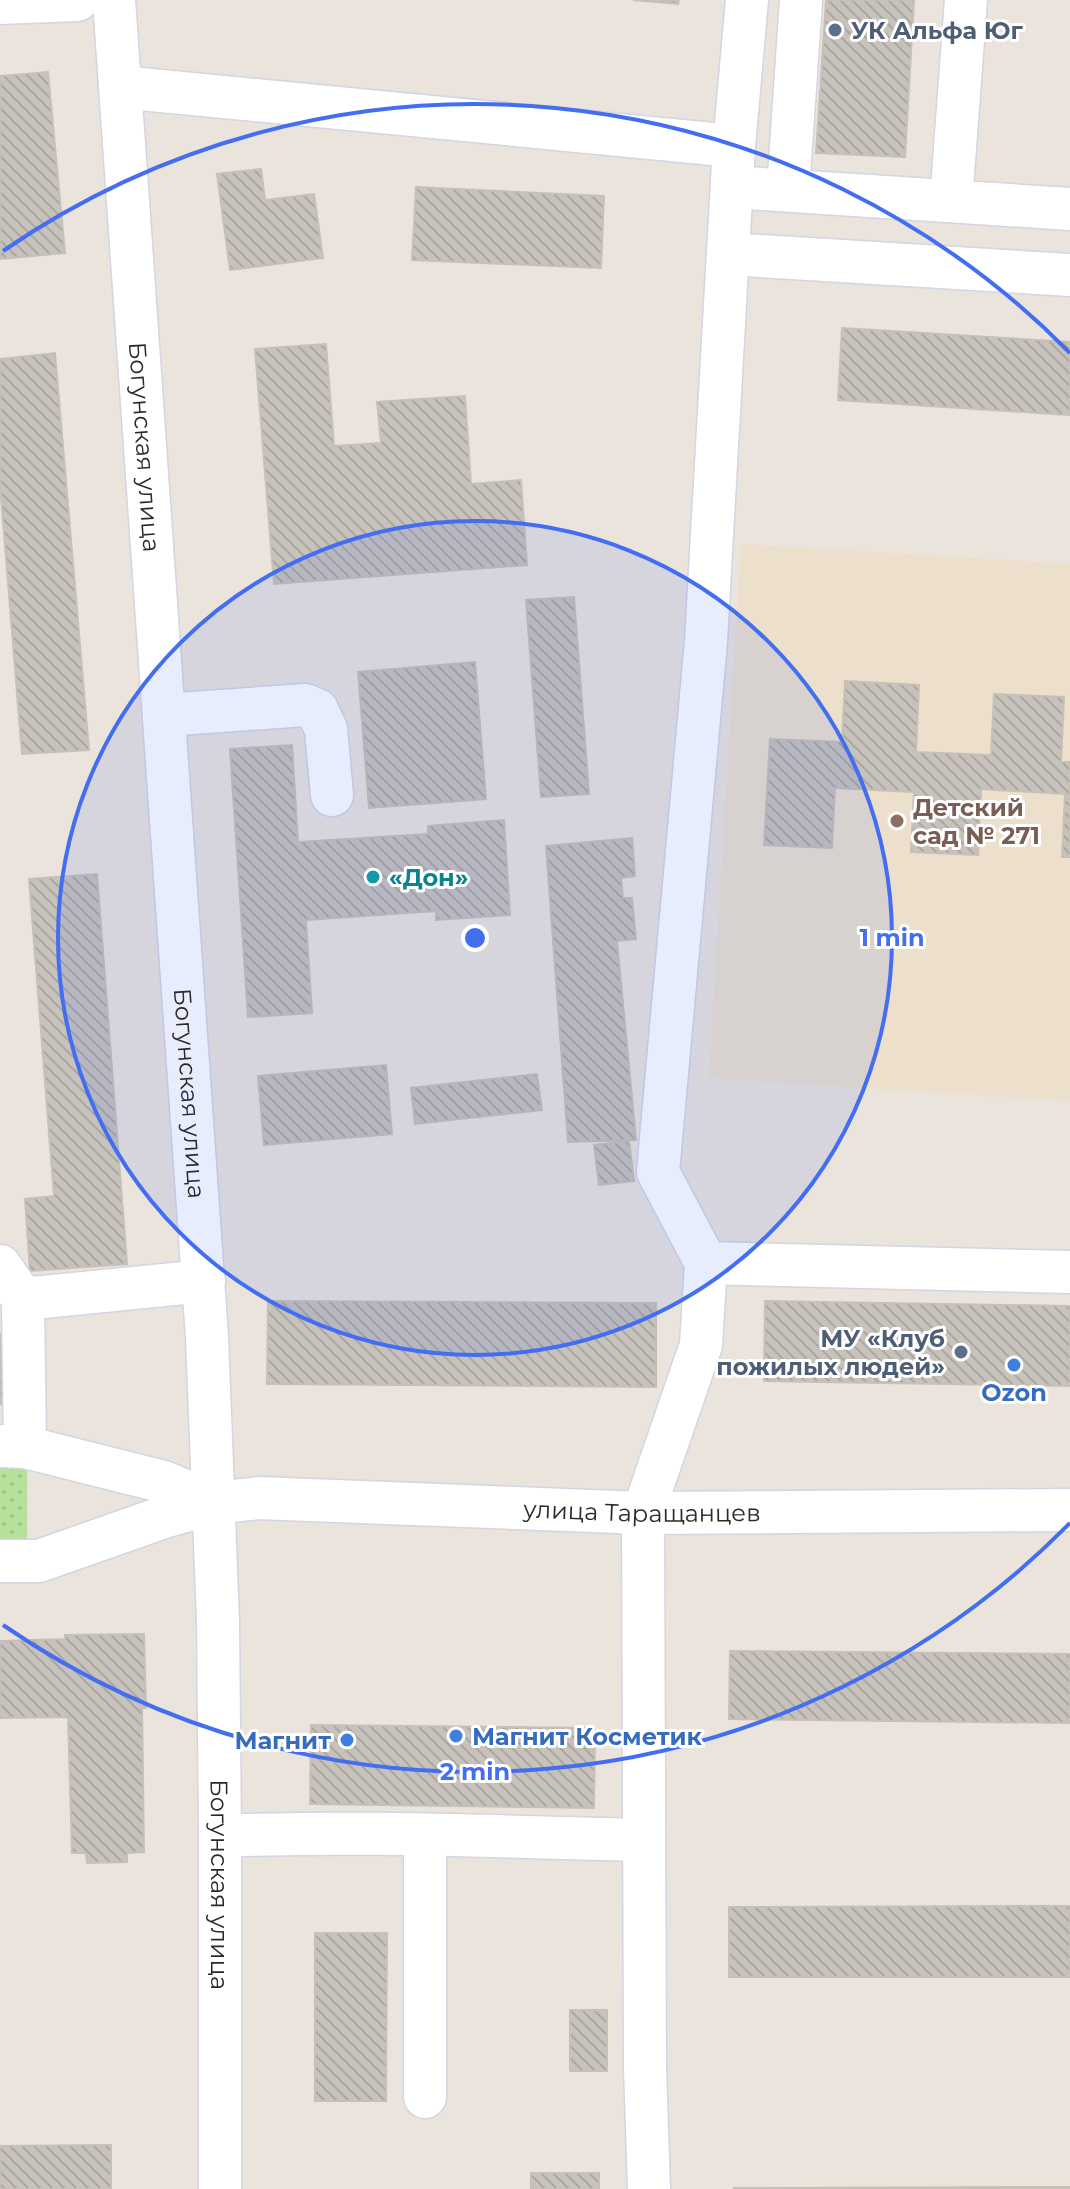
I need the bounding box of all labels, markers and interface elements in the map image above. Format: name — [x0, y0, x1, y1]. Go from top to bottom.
place label: УК Альфа Юг — [851, 16, 1023, 45]
marker: УК Альфа Юг — [826, 21, 844, 39]
street label: Богунская улица — [123, 341, 167, 553]
place label: Детский сад № 271 — [913, 793, 1040, 850]
marker: Детский сад № 271 — [888, 812, 906, 830]
place label: «Дон» — [389, 863, 468, 892]
marker: «Дон» — [364, 868, 382, 886]
text: 1 min — [859, 923, 925, 952]
centre of rings — [461, 924, 489, 952]
street label: Богунская улица — [168, 987, 212, 1199]
place label: МУ «Клуб пожилых людей» — [716, 1324, 945, 1381]
marker: МУ «Клуб пожилых людей» — [952, 1343, 970, 1361]
marker: Ozon — [1005, 1356, 1023, 1374]
place label: Ozon — [981, 1378, 1047, 1407]
street label: улица Таращанцев — [522, 1494, 761, 1528]
place label: Магнит Косметик — [472, 1722, 703, 1751]
place label: Магнит — [235, 1726, 331, 1755]
marker: Магнит Косметик — [447, 1727, 465, 1745]
marker: Магнит — [338, 1731, 356, 1749]
text: 2 min — [440, 1757, 510, 1786]
street label: Богунская улица — [205, 1779, 235, 1990]

